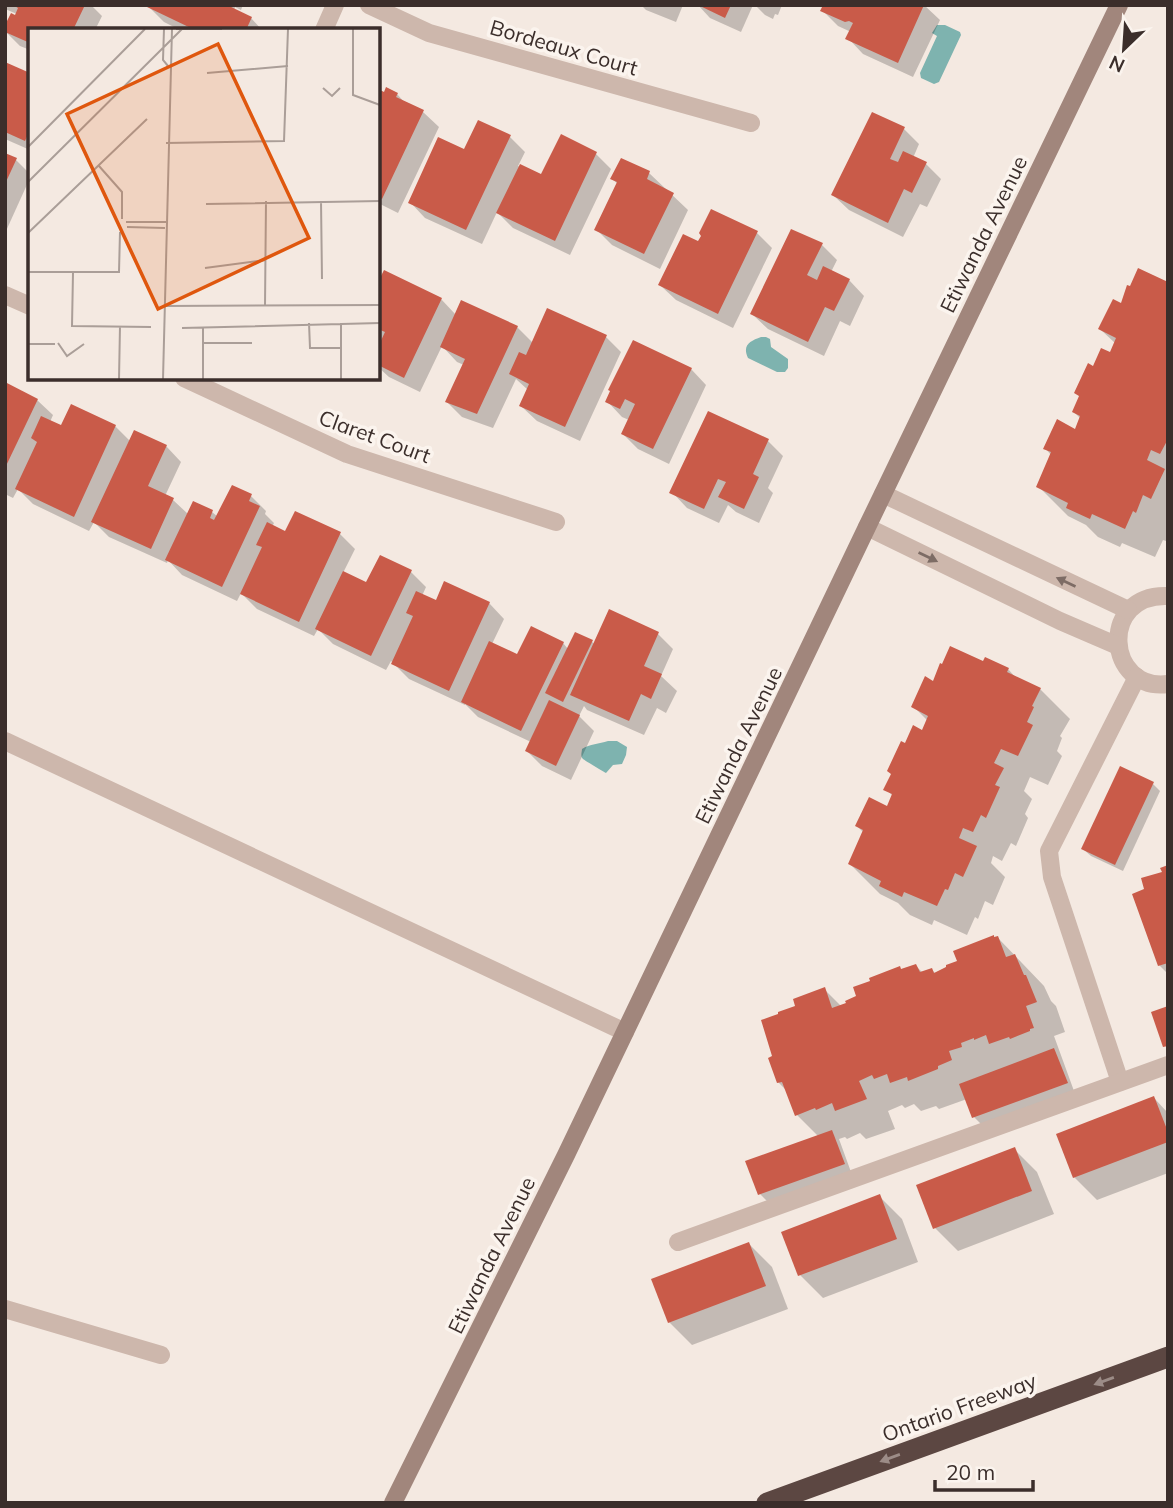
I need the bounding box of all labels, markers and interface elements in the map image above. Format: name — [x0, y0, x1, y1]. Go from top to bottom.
street label: Bordeaux Court — [487, 13, 641, 81]
north arrow — [1089, 14, 1159, 84]
inset map — [28, 28, 380, 380]
text: N — [1105, 50, 1128, 78]
street label: Etiwanda Avenue — [934, 151, 1032, 317]
street label: Claret Court — [316, 404, 434, 468]
one-way arrow — [918, 551, 938, 563]
one-way arrow — [1056, 576, 1076, 587]
street label: Etiwanda Avenue — [689, 662, 787, 828]
street label: Etiwanda Avenue — [442, 1172, 540, 1338]
street label: Ontario Freeway — [878, 1367, 1040, 1447]
one-way arrow — [1093, 1375, 1114, 1386]
scale bar — [935, 1448, 1033, 1492]
one-way arrow — [879, 1453, 900, 1464]
text: 20 m — [946, 1459, 995, 1485]

